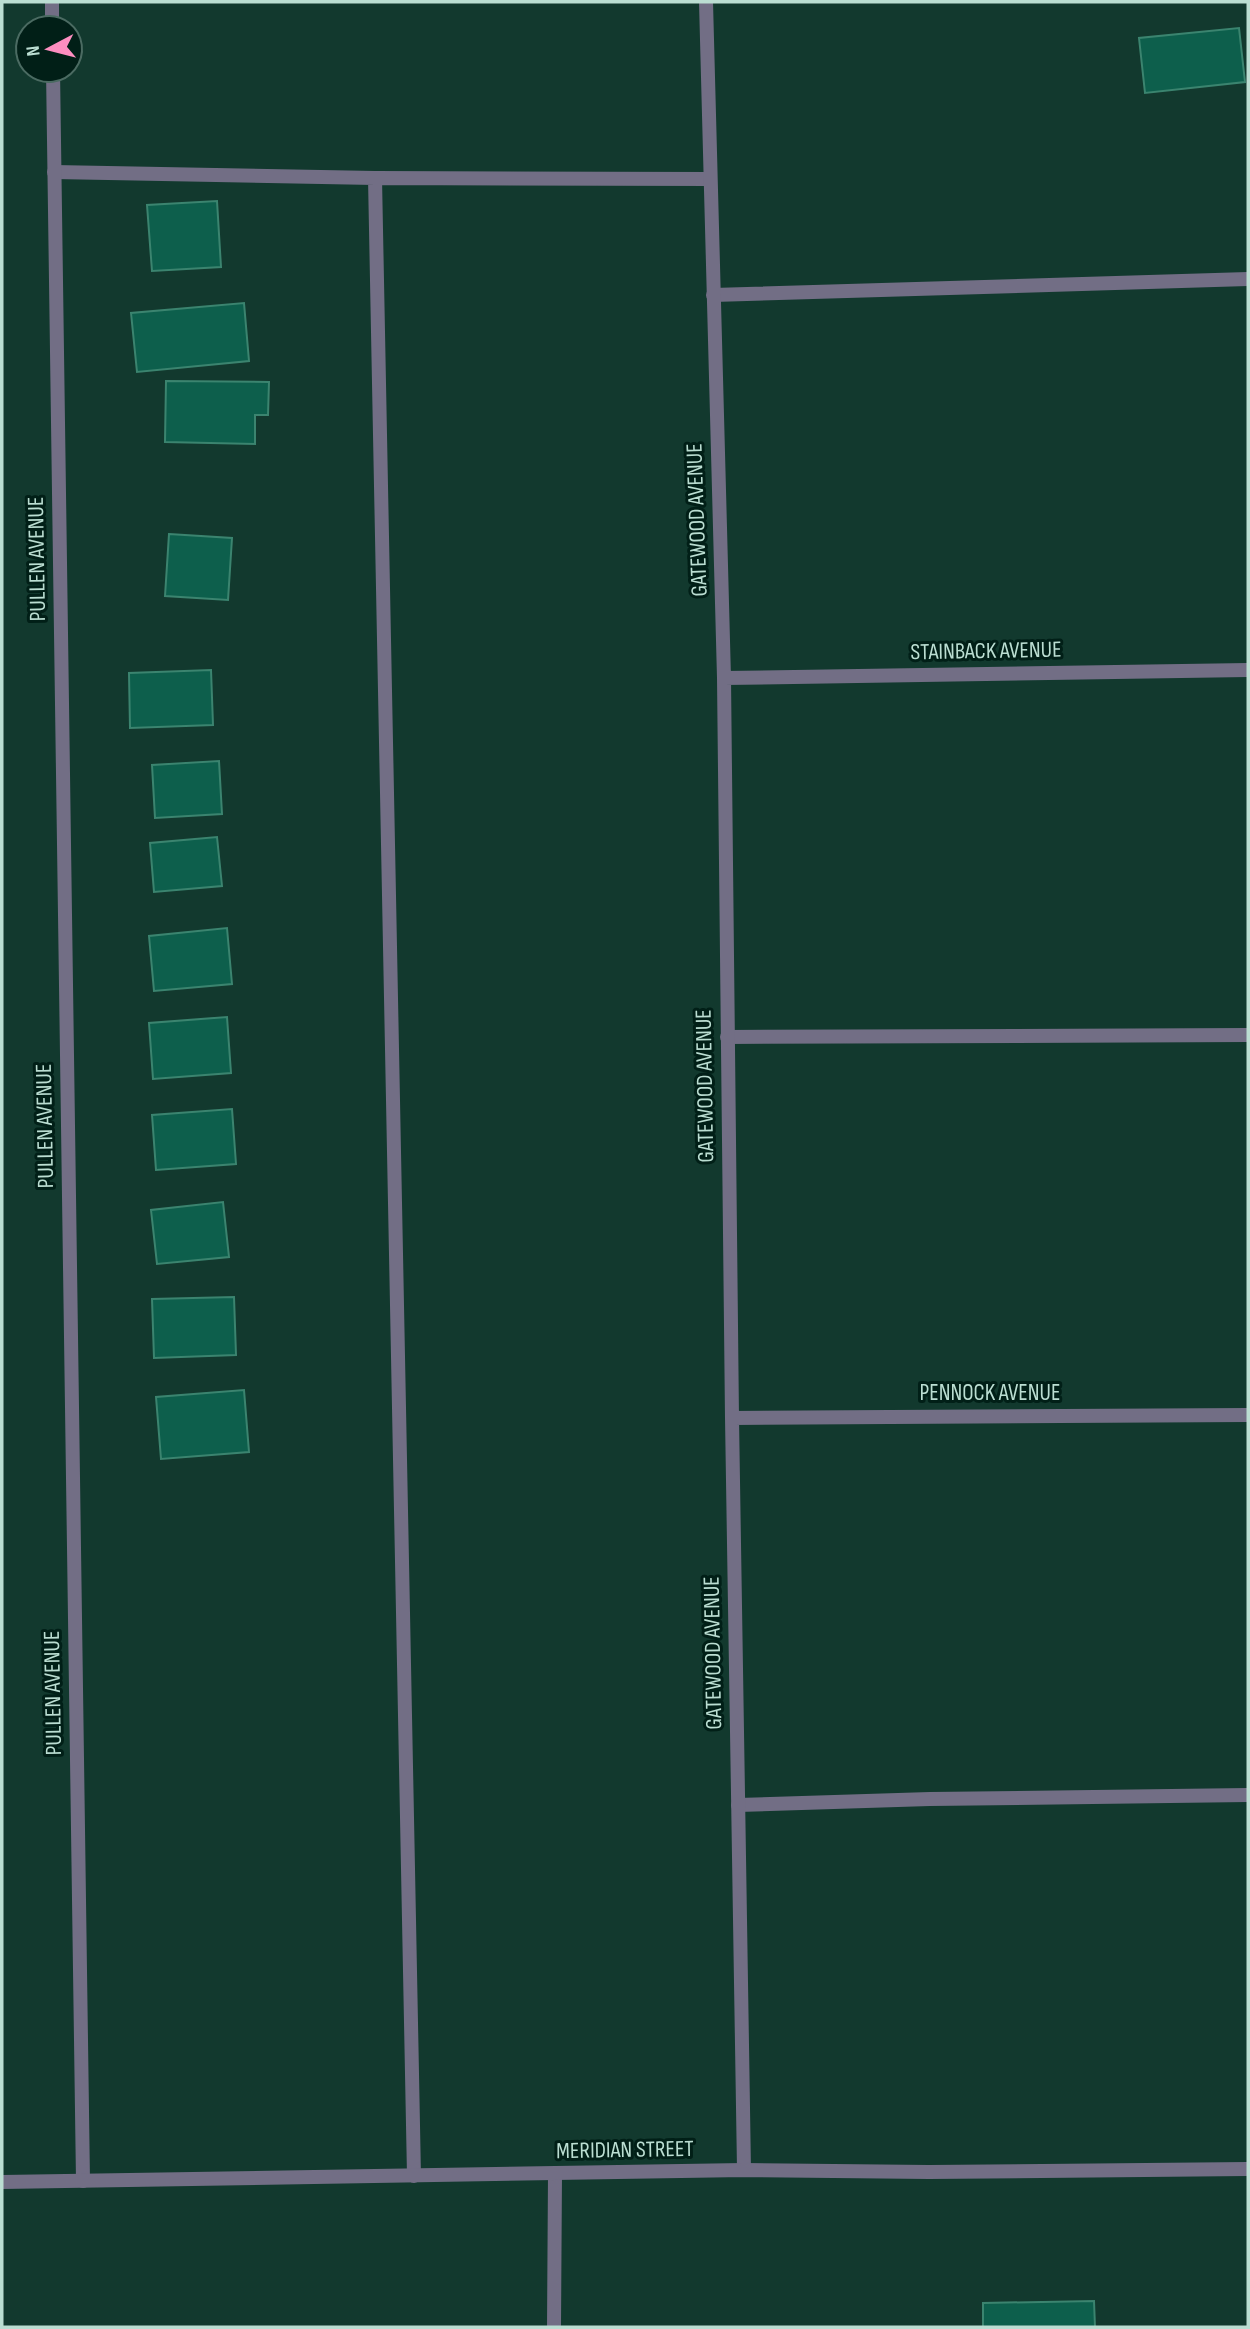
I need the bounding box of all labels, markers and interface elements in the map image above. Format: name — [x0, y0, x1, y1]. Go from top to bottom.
north arrow — [14, 14, 84, 84]
text: N — [22, 44, 46, 57]
street label: GATEWOOD AVENUE — [680, 443, 714, 597]
street label: PULLEN AVENUE — [22, 496, 52, 622]
street label: STAINBACK AVENUE — [910, 636, 1062, 666]
street label: GATEWOOD AVENUE — [690, 1009, 720, 1163]
street label: PULLEN AVENUE — [30, 1063, 60, 1189]
street label: PENNOCK AVENUE — [920, 1379, 1060, 1407]
street label: GATEWOOD AVENUE — [698, 1576, 728, 1730]
street label: PULLEN AVENUE — [38, 1630, 68, 1756]
street label: MERIDIAN STREET — [556, 2135, 694, 2165]

